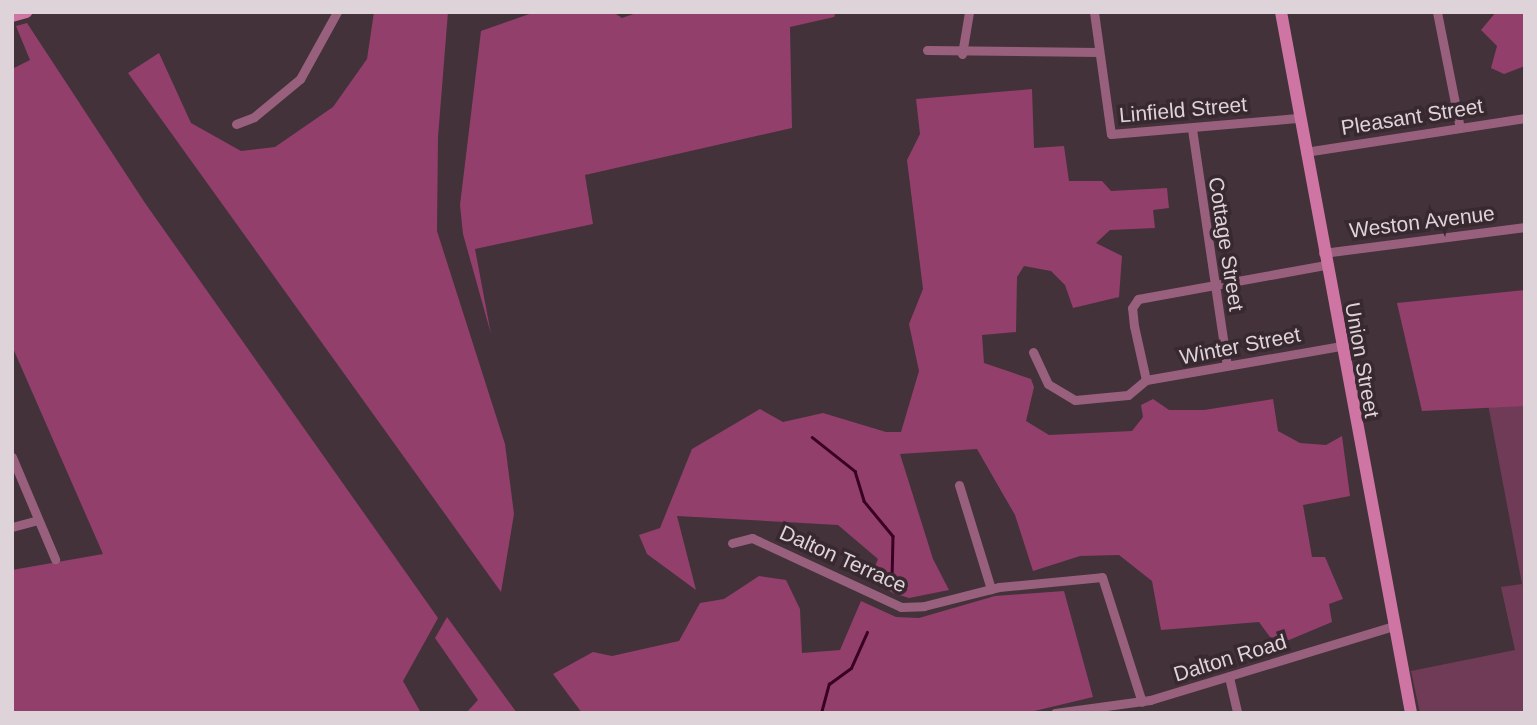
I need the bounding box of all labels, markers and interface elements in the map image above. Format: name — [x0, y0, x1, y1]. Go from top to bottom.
street label: Linfield Street — [1118, 92, 1248, 128]
street label: Pleasant Street — [1339, 93, 1485, 141]
street label: Cottage Street — [1203, 175, 1249, 313]
street label: Weston Avenue — [1347, 201, 1497, 243]
street label: Union Street — [1339, 300, 1385, 420]
street label: Winter Street — [1177, 322, 1303, 370]
street label: Dalton Terrace — [775, 520, 911, 598]
street label: Dalton Road — [1170, 629, 1290, 687]

